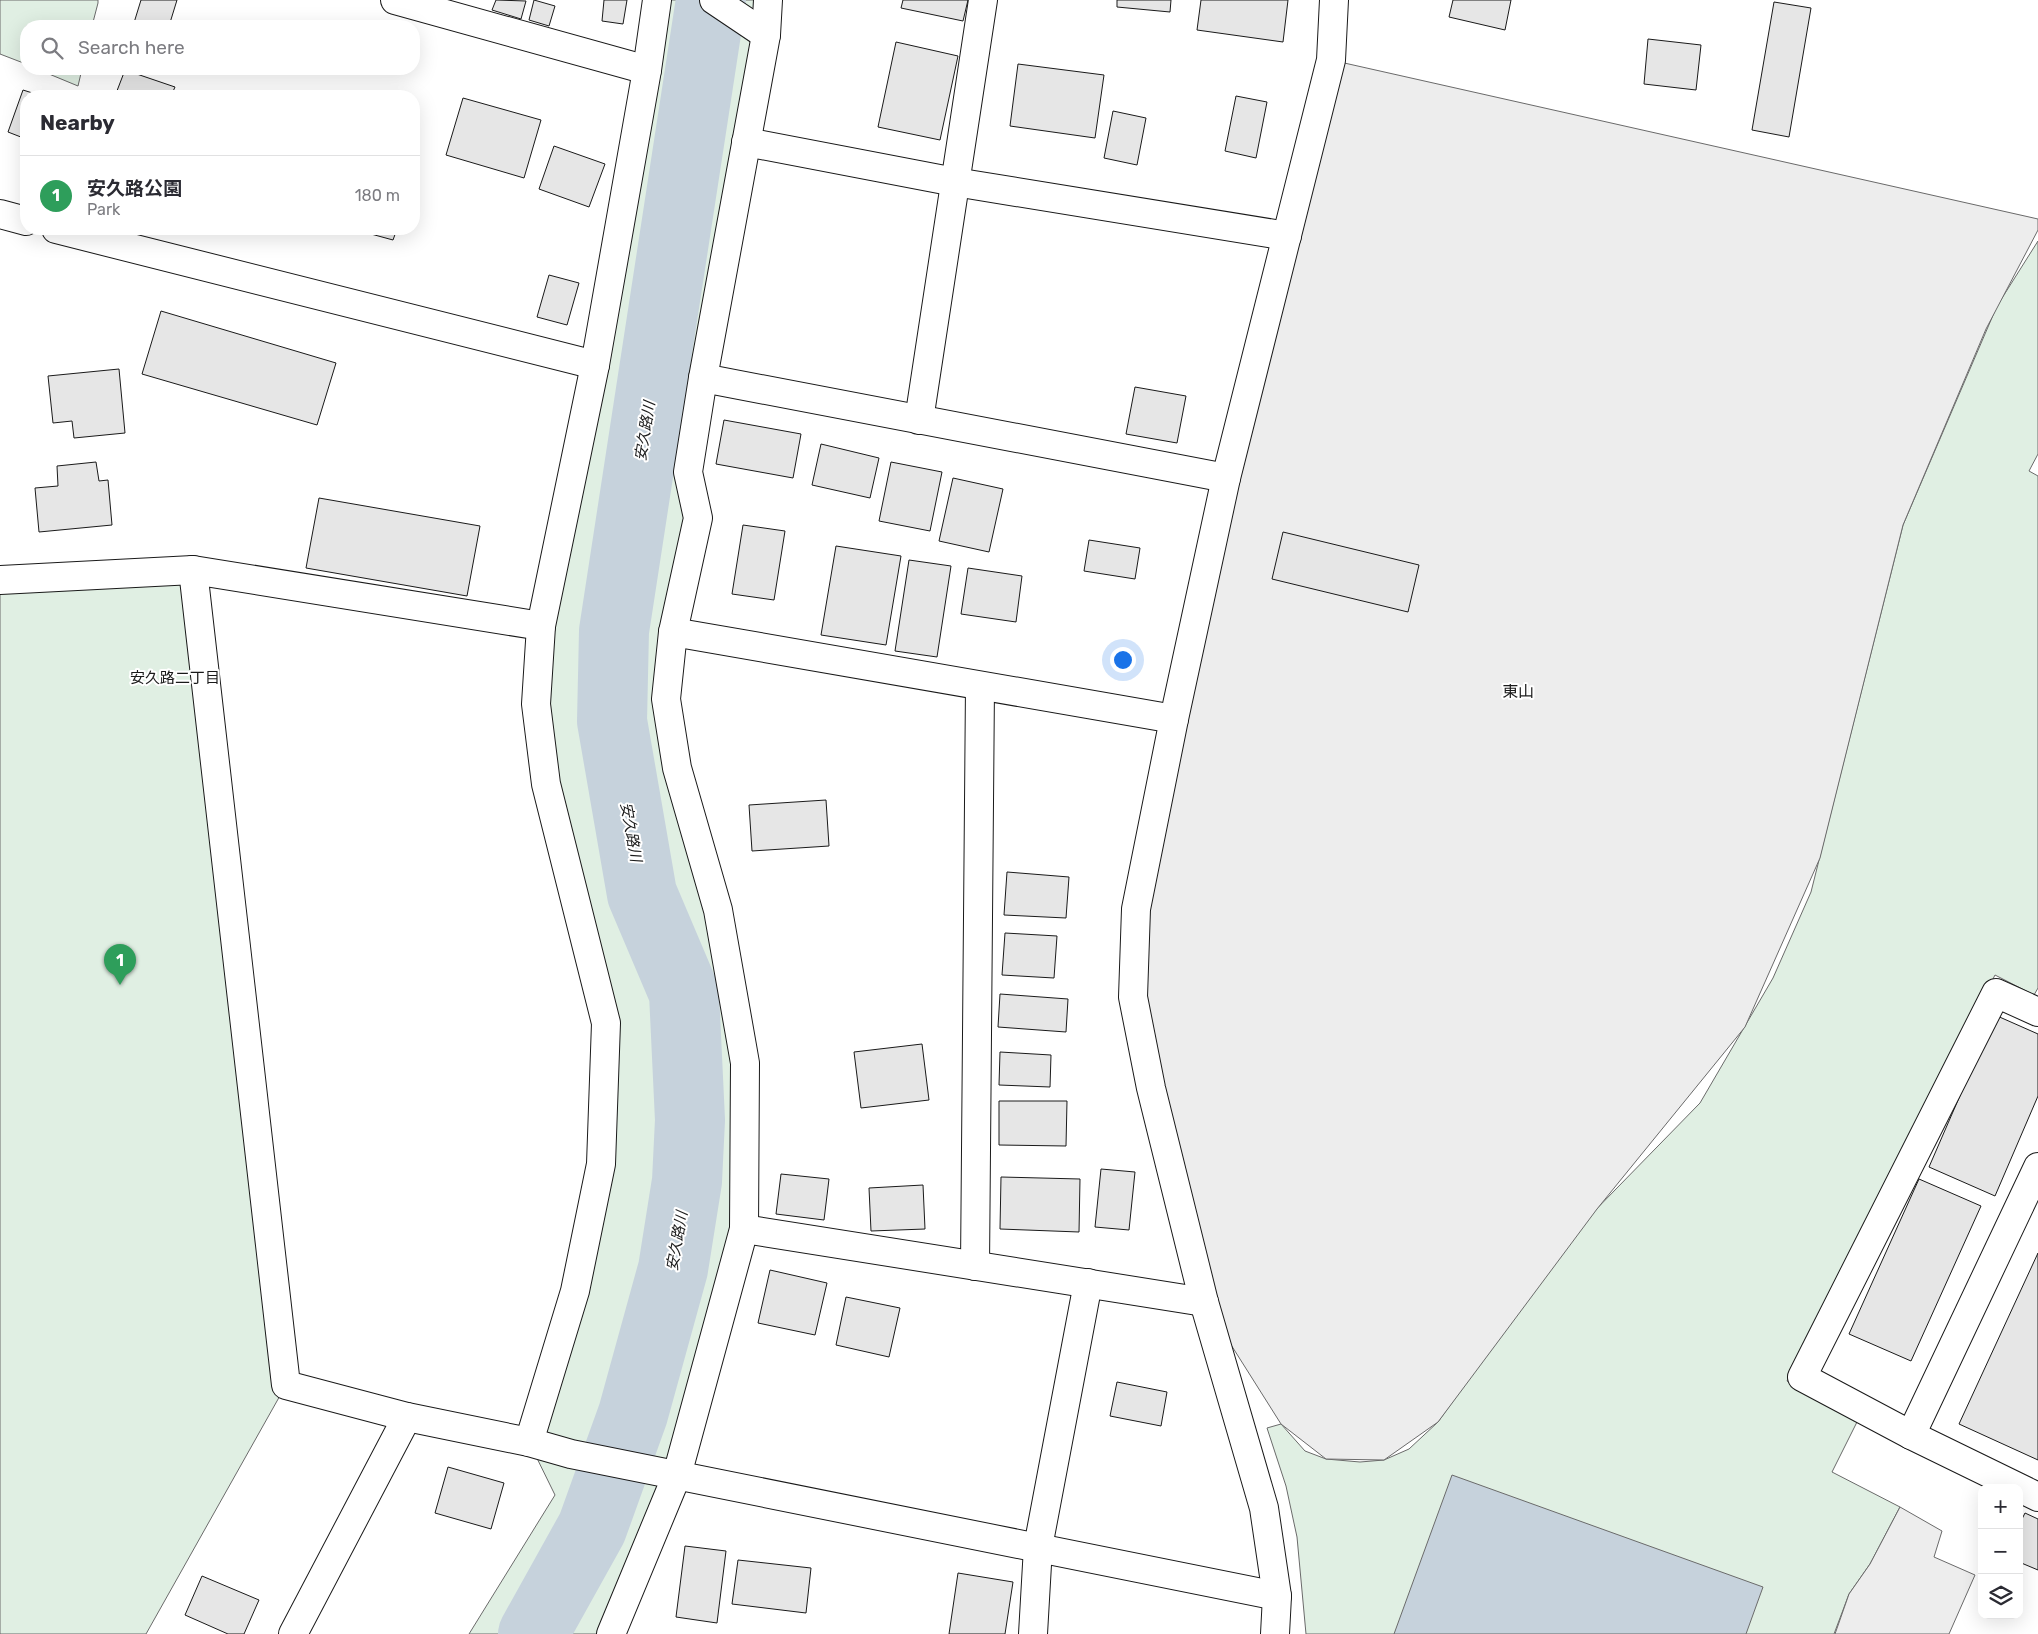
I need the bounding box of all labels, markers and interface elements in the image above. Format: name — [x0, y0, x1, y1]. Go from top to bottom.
search box — [20, 20, 420, 75]
icon: search — [38, 34, 66, 62]
text: Search here — [78, 36, 185, 59]
text: Nearby — [40, 110, 115, 135]
text: 安久路公園 — [87, 177, 182, 200]
text: 1 — [52, 186, 60, 205]
text: 180 m — [355, 186, 400, 205]
text: Park — [87, 200, 120, 219]
water label: 安久路川 — [631, 398, 659, 462]
your location — [1110, 647, 1136, 673]
district label: 安久路二丁目 — [130, 669, 220, 687]
district label: 東山 — [1502, 682, 1534, 701]
water label: 安久路川 — [617, 801, 645, 865]
pin: 1 — [104, 944, 136, 985]
water label: 安久路川 — [663, 1208, 691, 1272]
map controls — [1978, 1484, 2023, 1619]
button: + — [1978, 1484, 2023, 1529]
button: − — [1978, 1529, 2023, 1574]
button: layers — [1978, 1574, 2023, 1619]

